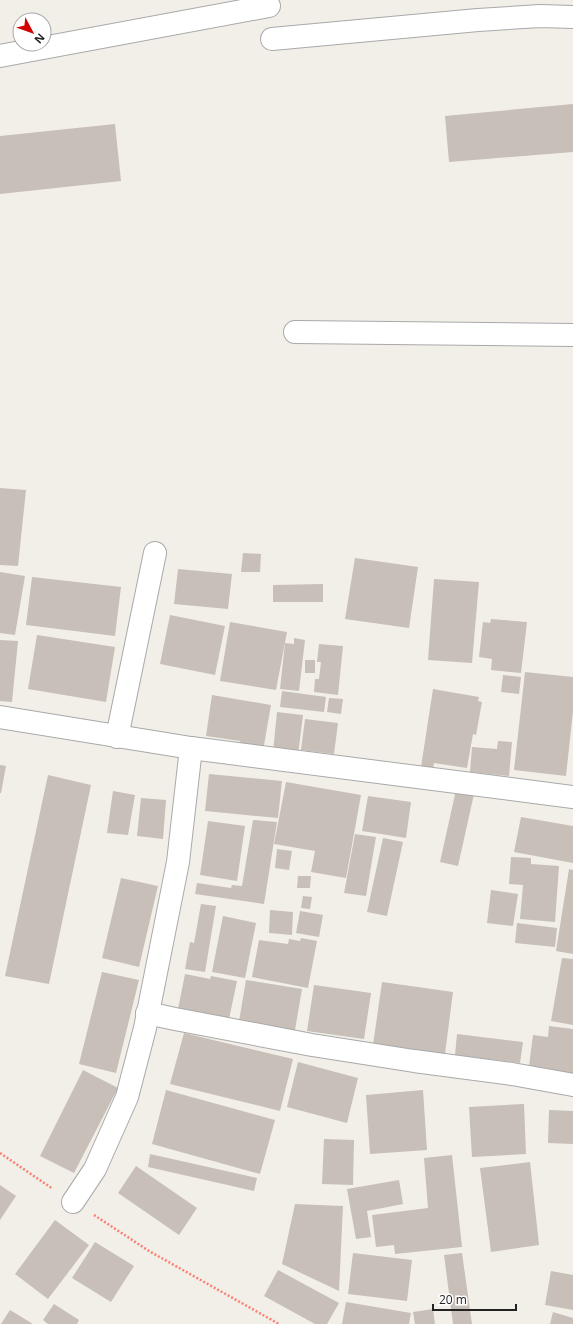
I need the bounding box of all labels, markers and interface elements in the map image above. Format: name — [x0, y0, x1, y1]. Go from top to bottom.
north arrow — [12, 12, 52, 52]
text: N — [31, 31, 49, 47]
scale bar — [433, 1286, 516, 1312]
text: 20 m — [439, 1291, 467, 1308]

